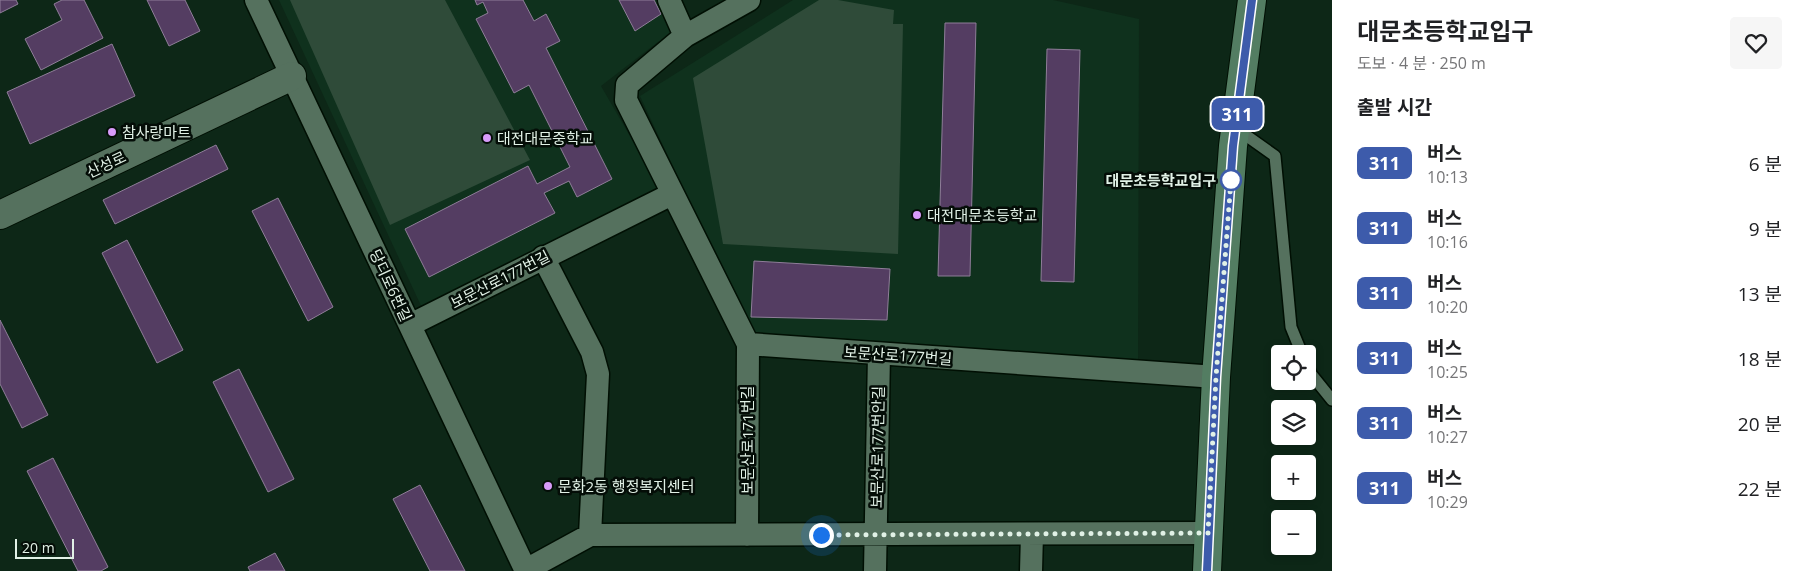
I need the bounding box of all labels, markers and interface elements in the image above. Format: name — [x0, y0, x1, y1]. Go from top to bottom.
text: 대문초등학교입구 — [1357, 14, 1534, 47]
button: heart — [1730, 17, 1782, 69]
text: 도보 · 4 분 · 250 m — [1357, 52, 1486, 74]
text: 출발 시간 — [1357, 94, 1432, 120]
line badge: 311 — [1208, 98, 1266, 130]
text: 311 — [1222, 102, 1252, 126]
place label: 참사랑마트 — [122, 122, 191, 142]
marker: 참사랑마트 — [106, 126, 118, 138]
place label: 대전대문중학교 — [497, 128, 594, 148]
marker: 대전대문중학교 — [481, 132, 493, 144]
text: 버스 — [1427, 140, 1462, 166]
street label: 산성로 — [83, 146, 129, 182]
text: 311 — [1369, 151, 1400, 175]
text: 6 분 — [1749, 151, 1782, 177]
text: 10:13 — [1427, 166, 1468, 188]
marker: 대문초등학교입구 — [1220, 169, 1242, 191]
place label: 대문초등학교입구 — [1106, 170, 1216, 190]
place label: 대전대문초등학교 — [927, 205, 1037, 225]
text: 버스 — [1427, 205, 1462, 231]
marker: 대전대문초등학교 — [911, 209, 923, 221]
text: 311 — [1369, 216, 1400, 240]
text: 9 분 — [1749, 216, 1782, 242]
text: 10:16 — [1427, 231, 1468, 253]
street label: 보문산로177번길 — [447, 245, 553, 313]
street label: 당디로6번길 — [366, 246, 416, 324]
text: 버스 — [1427, 270, 1462, 296]
text: 311 — [1369, 281, 1400, 305]
text: 13 분 — [1738, 281, 1782, 307]
text: 10:20 — [1427, 296, 1468, 318]
text: 버스 — [1427, 335, 1462, 361]
street label: 보문산로177번길 — [843, 341, 953, 369]
map controls — [1271, 345, 1316, 555]
button: locate — [1271, 345, 1316, 390]
text: 311 — [1369, 346, 1400, 370]
text: 18 분 — [1738, 346, 1782, 372]
text: 10:25 — [1427, 361, 1468, 383]
street label: 보문산로171번길 — [737, 386, 757, 494]
street label: 보문산로177번안길 — [866, 386, 888, 508]
button: layers — [1271, 400, 1316, 445]
text: 버스 — [1427, 400, 1462, 426]
text: 311 — [1369, 411, 1400, 435]
text: 20 분 — [1738, 411, 1782, 437]
text: 10:27 — [1427, 426, 1468, 448]
button: + — [1271, 455, 1316, 500]
text: 버스 — [1427, 465, 1462, 491]
place label: 문화2동 행정복지센터 — [558, 476, 695, 496]
text: 311 — [1369, 476, 1400, 500]
text: 22 분 — [1738, 476, 1782, 502]
marker: 문화2동 행정복지센터 — [542, 480, 554, 492]
text: 10:29 — [1427, 491, 1468, 513]
button: − — [1271, 510, 1316, 555]
your location — [809, 523, 834, 548]
scale bar — [15, 536, 74, 559]
text: 20 m — [22, 538, 55, 557]

